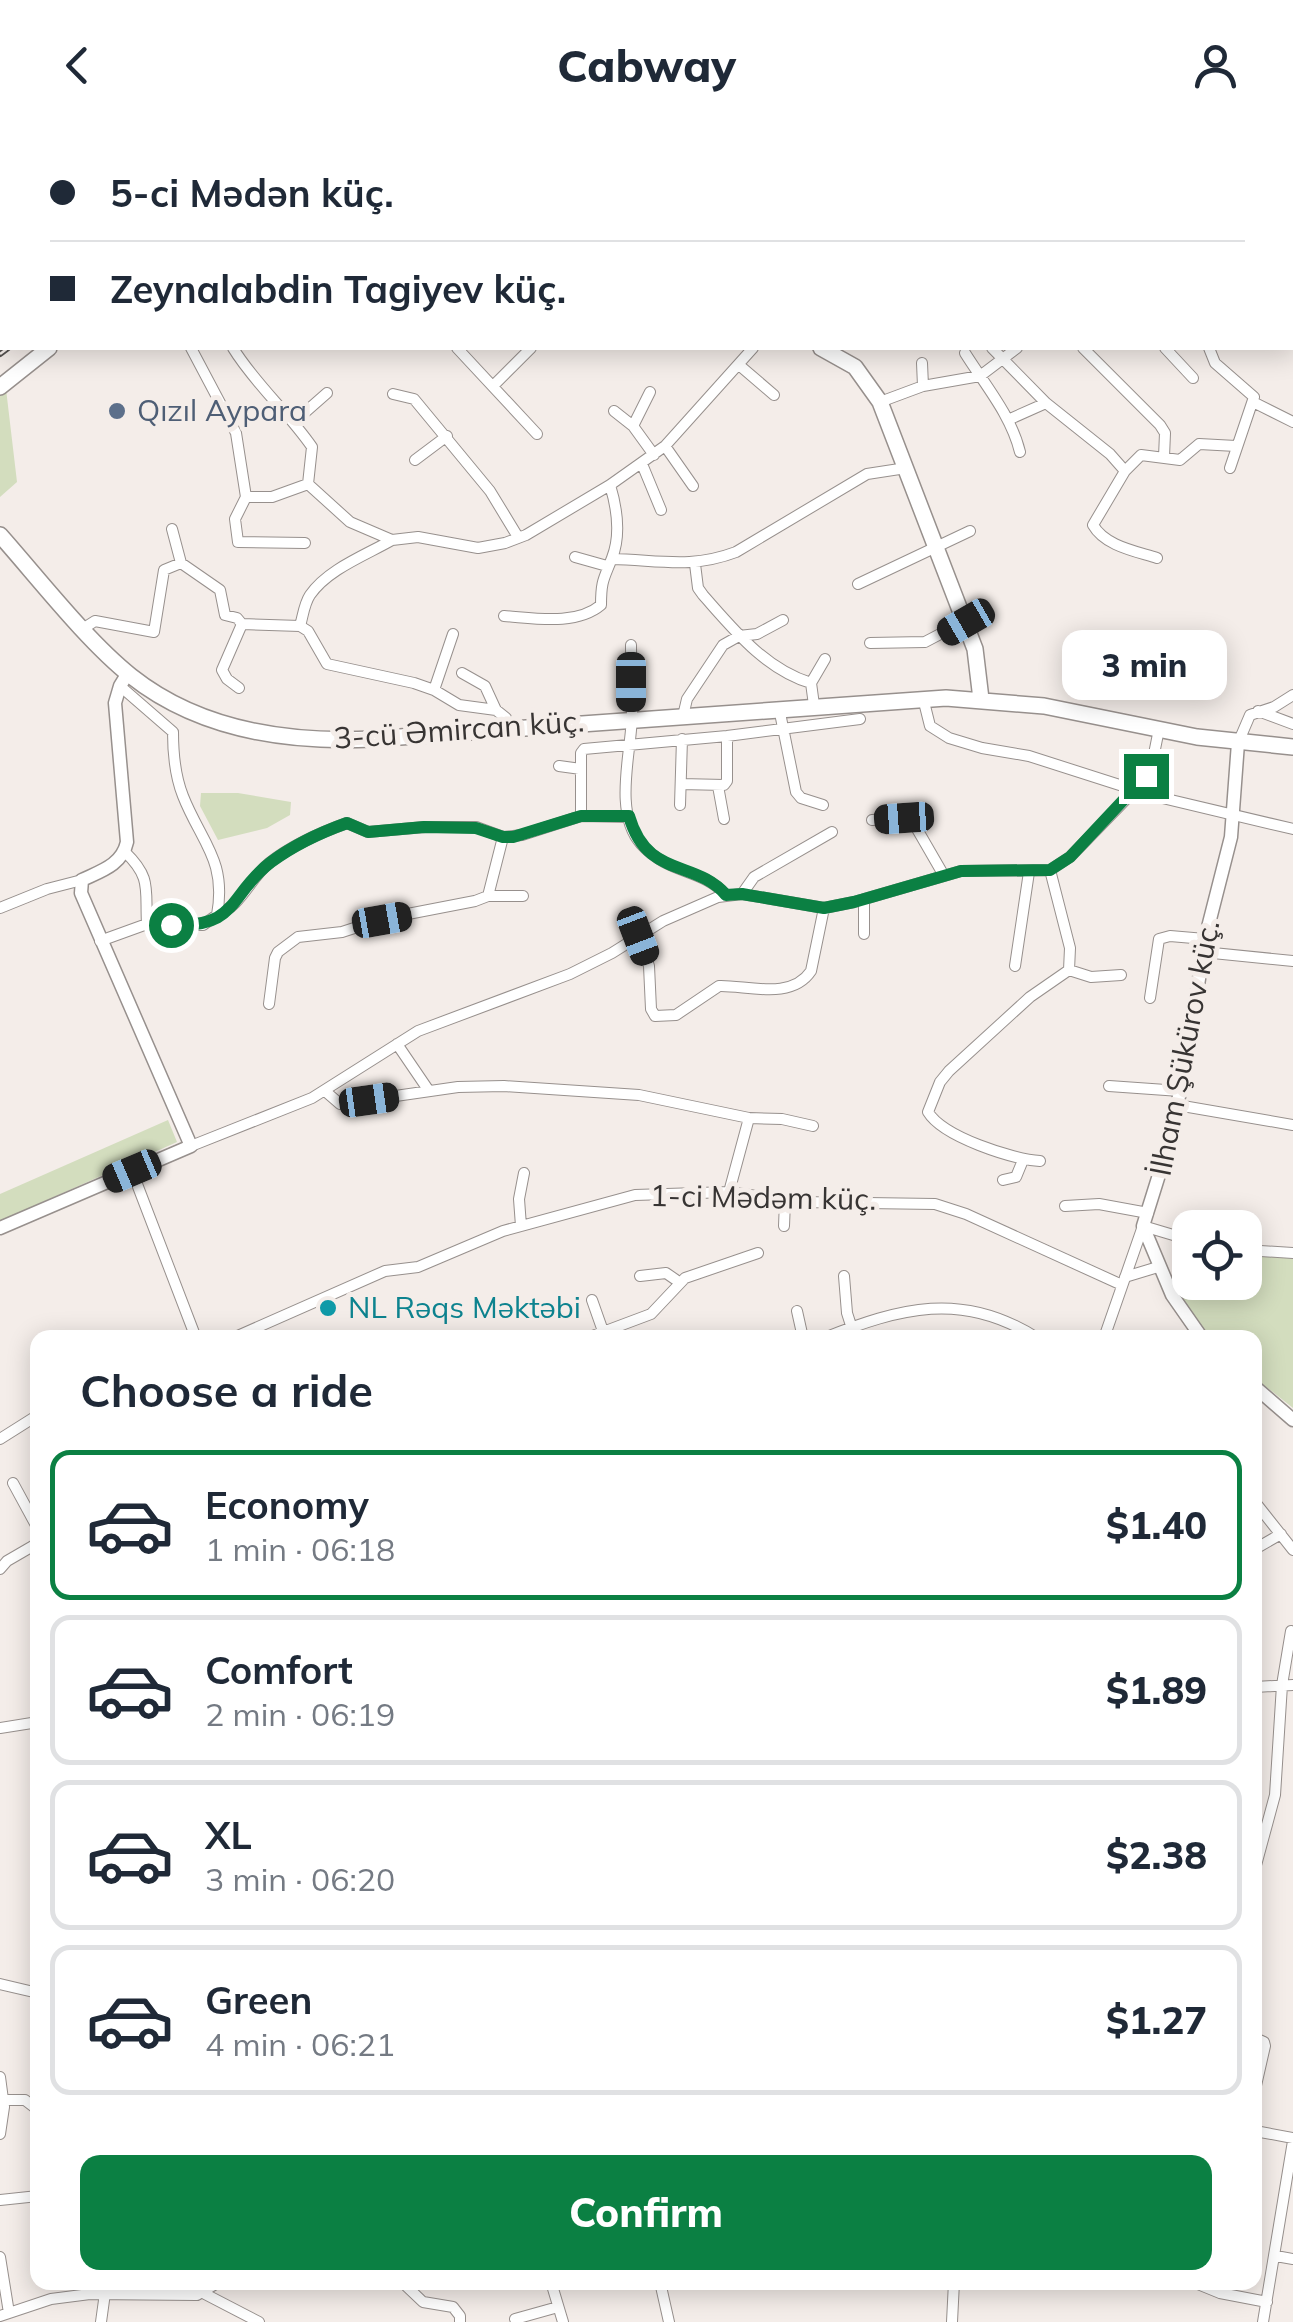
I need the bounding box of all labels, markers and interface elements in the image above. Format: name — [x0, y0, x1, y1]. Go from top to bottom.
text: Cabway — [557, 37, 736, 93]
icon: back — [50, 38, 105, 93]
icon: person — [1188, 38, 1243, 93]
text: 5-ci Mədən küç. — [110, 169, 394, 217]
text: Zeynalabdin Tagiyev küç. — [110, 265, 566, 313]
place label: Qızıl Aypara — [137, 391, 307, 429]
marker: Qızıl Aypara — [106, 400, 128, 422]
car — [933, 594, 999, 650]
callout: 3 min — [1064, 631, 1228, 701]
text: 3 min — [1102, 645, 1187, 685]
car — [616, 652, 646, 712]
street label: 3-cü Əmircan küç. — [332, 701, 585, 757]
route end — [1124, 754, 1169, 799]
car — [873, 801, 935, 835]
car — [350, 900, 414, 940]
route start — [149, 903, 194, 948]
car — [613, 903, 663, 969]
street label: İlham Şükürov küç. — [1141, 917, 1227, 1179]
car — [337, 1081, 401, 1119]
car — [99, 1145, 165, 1197]
street label: 1-ci Mədəm küç. — [649, 1176, 877, 1218]
map controls — [1172, 1210, 1262, 1300]
button: locate — [1172, 1210, 1262, 1300]
place label: NL Rəqs Məktəbi — [348, 1288, 581, 1326]
marker: NL Rəqs Məktəbi — [317, 1297, 339, 1319]
text: Choose a ride — [80, 1362, 373, 1418]
icon: car — [85, 1480, 175, 1570]
text: Economy — [205, 1481, 369, 1529]
text: $1.40 — [1106, 1501, 1207, 1549]
text: 1 min · 06:18 — [205, 1529, 395, 1569]
icon: car — [85, 1645, 175, 1735]
text: Comfort — [205, 1646, 353, 1694]
text: $1.89 — [1106, 1666, 1207, 1714]
text: 2 min · 06:19 — [205, 1694, 395, 1734]
icon: car — [85, 1810, 175, 1900]
text: XL — [205, 1811, 252, 1859]
text: $2.38 — [1106, 1831, 1207, 1879]
text: 3 min · 06:20 — [205, 1859, 395, 1899]
icon: car — [85, 1975, 175, 2065]
text: Green — [205, 1976, 312, 2024]
text: $1.27 — [1106, 1996, 1207, 2044]
text: 4 min · 06:21 — [205, 2024, 395, 2064]
button: Confirm — [80, 2155, 1212, 2270]

